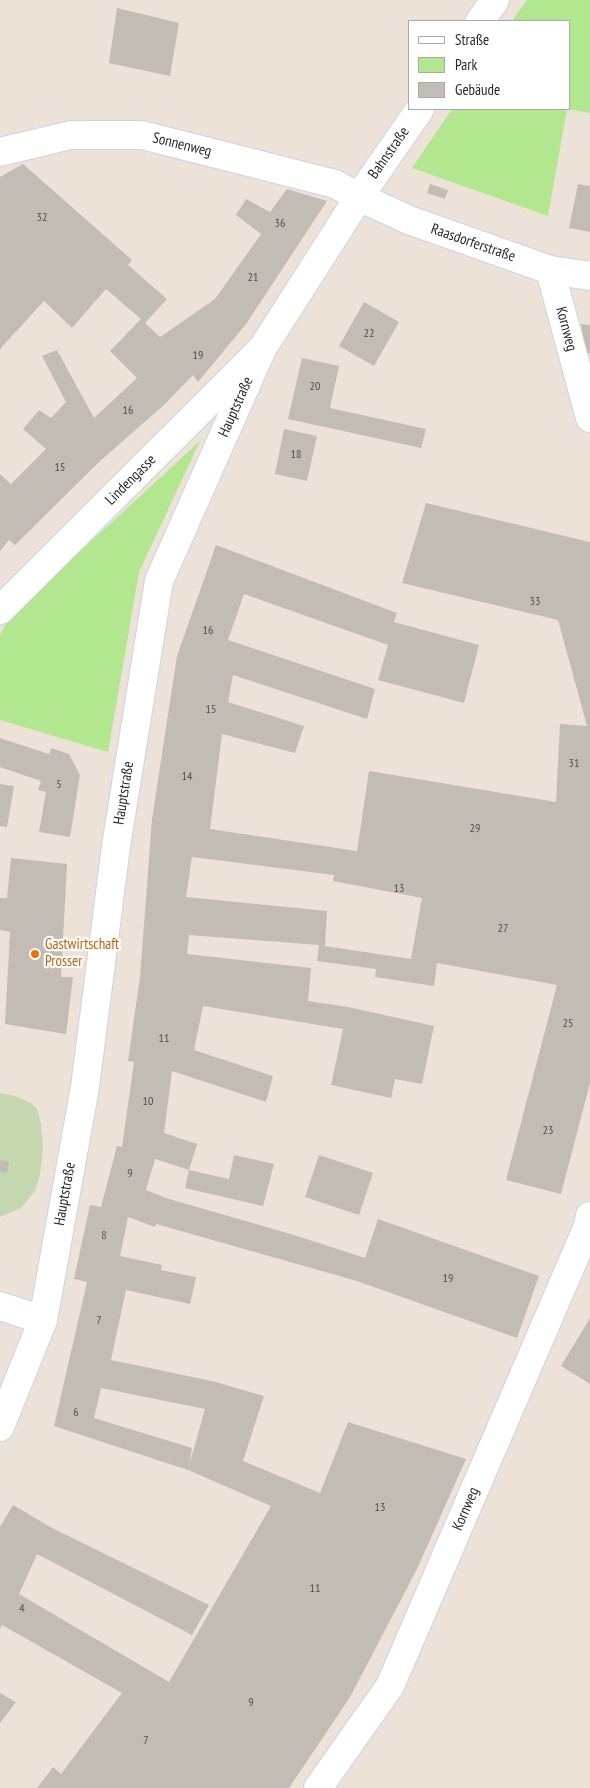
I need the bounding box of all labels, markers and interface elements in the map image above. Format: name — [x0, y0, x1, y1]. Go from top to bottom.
legend — [408, 20, 570, 110]
text: Straße — [455, 30, 489, 49]
text: Park — [455, 55, 477, 74]
text: Gebäude — [455, 80, 500, 99]
street label: Bahnstraße — [365, 124, 413, 182]
street label: Sonnenweg — [151, 129, 213, 161]
house number: 32 — [37, 211, 47, 225]
house number: 36 — [275, 217, 285, 231]
street label: Raasdorferstraße — [428, 220, 518, 266]
house number: 21 — [248, 271, 258, 285]
street label: Kornweg — [551, 305, 581, 353]
house number: 22 — [364, 327, 374, 341]
house number: 19 — [193, 349, 203, 363]
street label: Hauptstraße — [215, 374, 257, 440]
house number: 20 — [310, 380, 320, 394]
house number: 16 — [123, 404, 133, 418]
house number: 18 — [291, 448, 301, 462]
street label: Lindengasse — [102, 451, 160, 509]
house number: 15 — [55, 461, 65, 475]
house number: 33 — [530, 595, 540, 609]
house number: 16 — [203, 624, 213, 638]
house number: 15 — [206, 703, 216, 717]
house number: 31 — [569, 757, 579, 771]
street label: Hauptstraße — [110, 760, 138, 826]
house number: 14 — [182, 770, 192, 784]
house number: 5 — [56, 778, 62, 792]
house number: 29 — [470, 822, 480, 836]
house number: 13 — [394, 882, 404, 896]
house number: 27 — [498, 922, 508, 936]
place label: Gastwirtschaft Prosser — [45, 936, 119, 971]
marker: Gastwirtschaft Prosser — [29, 948, 41, 960]
house number: 25 — [563, 1017, 573, 1031]
house number: 11 — [159, 1032, 169, 1046]
house number: 10 — [143, 1095, 153, 1109]
house number: 23 — [543, 1124, 553, 1138]
street label: Hauptstraße — [51, 1161, 79, 1227]
house number: 9 — [127, 1167, 133, 1181]
house number: 8 — [101, 1229, 107, 1243]
house number: 19 — [443, 1272, 453, 1286]
house number: 7 — [96, 1314, 102, 1328]
house number: 6 — [73, 1406, 79, 1420]
street label: Kornweg — [449, 1485, 483, 1533]
house number: 13 — [375, 1501, 385, 1515]
house number: 11 — [310, 1582, 320, 1596]
house number: 4 — [19, 1602, 25, 1616]
house number: 9 — [248, 1696, 254, 1710]
house number: 7 — [143, 1734, 149, 1748]

